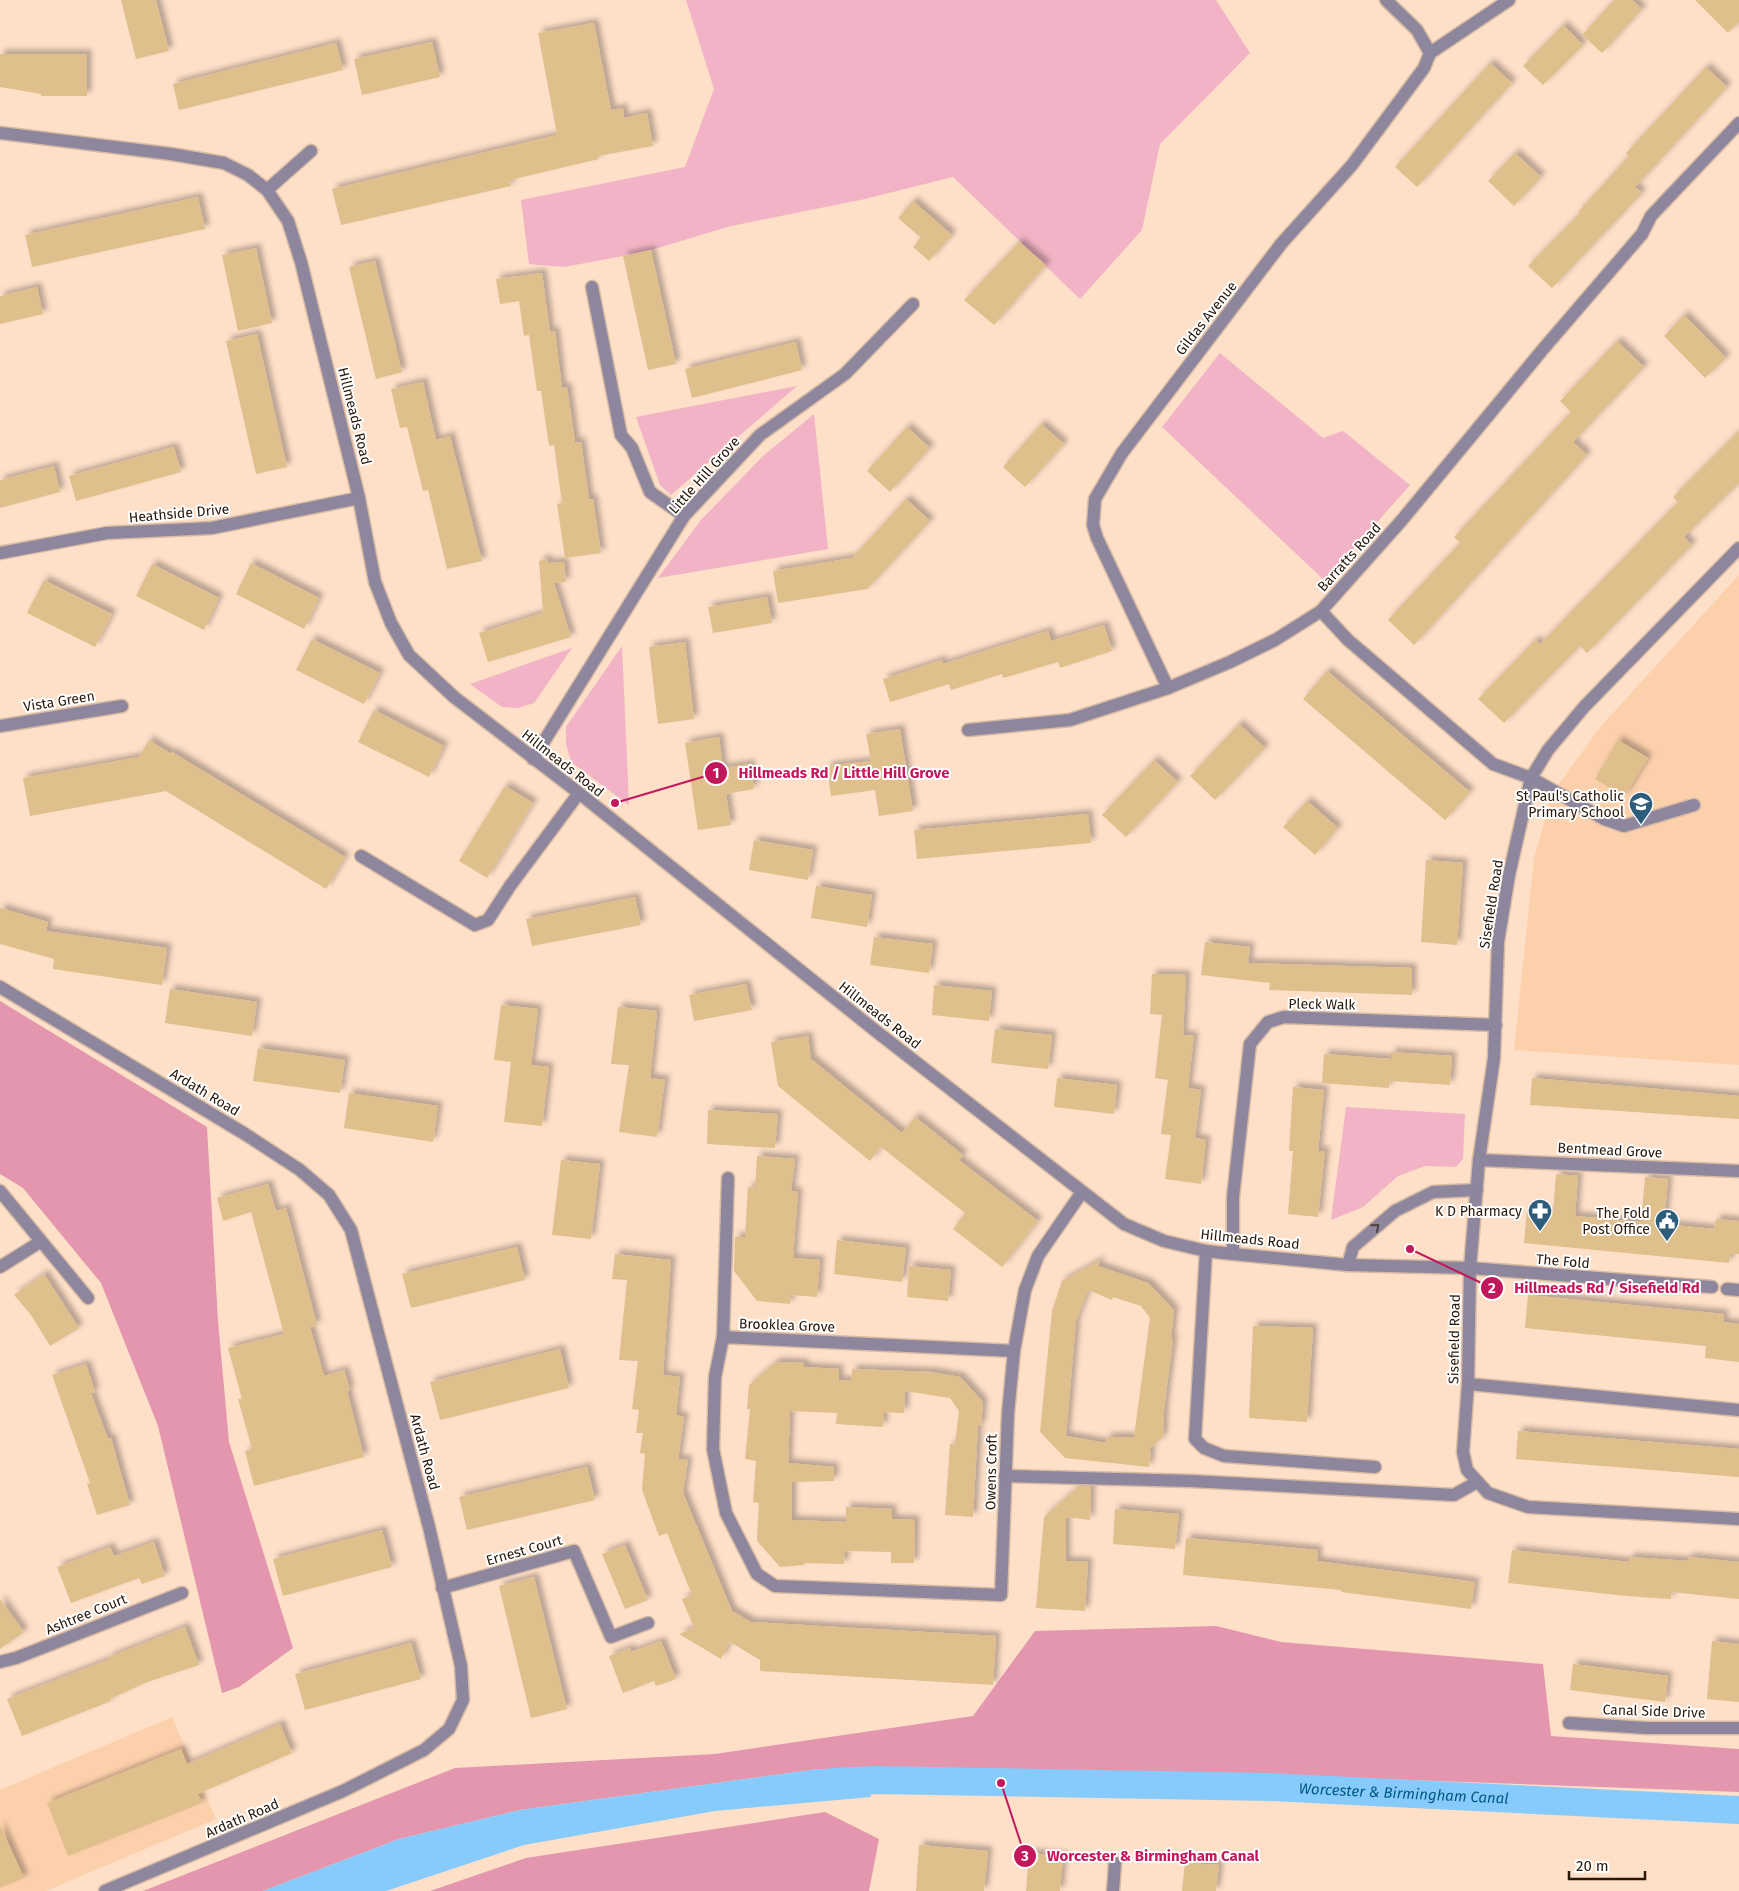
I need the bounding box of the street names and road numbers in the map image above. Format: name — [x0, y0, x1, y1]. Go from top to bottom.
street label: Gildas Avenue — [1172, 278, 1241, 359]
street label: Hillmeads Road — [334, 366, 375, 467]
street label: Little Hill Grove — [665, 433, 743, 517]
street label: Heathside Drive — [128, 501, 230, 526]
street label: Barratts Road — [1314, 519, 1385, 595]
street label: Vista Green — [22, 687, 96, 716]
street label: Hillmeads Road — [518, 726, 607, 801]
street label: Sisefield Road — [1476, 858, 1507, 950]
street label: Hillmeads Road — [835, 978, 924, 1053]
street label: Pleck Walk — [1288, 995, 1357, 1014]
street label: Ardath Road — [167, 1065, 243, 1120]
street label: Bentmead Grove — [1557, 1139, 1663, 1162]
street label: Hillmeads Road — [1199, 1226, 1300, 1253]
street label: The Fold — [1535, 1251, 1590, 1272]
street label: Sisefield Road — [1445, 1294, 1464, 1384]
street label: Brooklea Grove — [739, 1315, 835, 1336]
street label: Ardath Road — [406, 1412, 443, 1492]
street label: Owens Croft — [982, 1433, 1001, 1510]
street label: Ernest Court — [484, 1531, 565, 1569]
street label: Ashtree Court — [43, 1590, 130, 1638]
street label: Canal Side Drive — [1602, 1701, 1706, 1722]
street label: Ardath Road — [203, 1795, 282, 1842]

